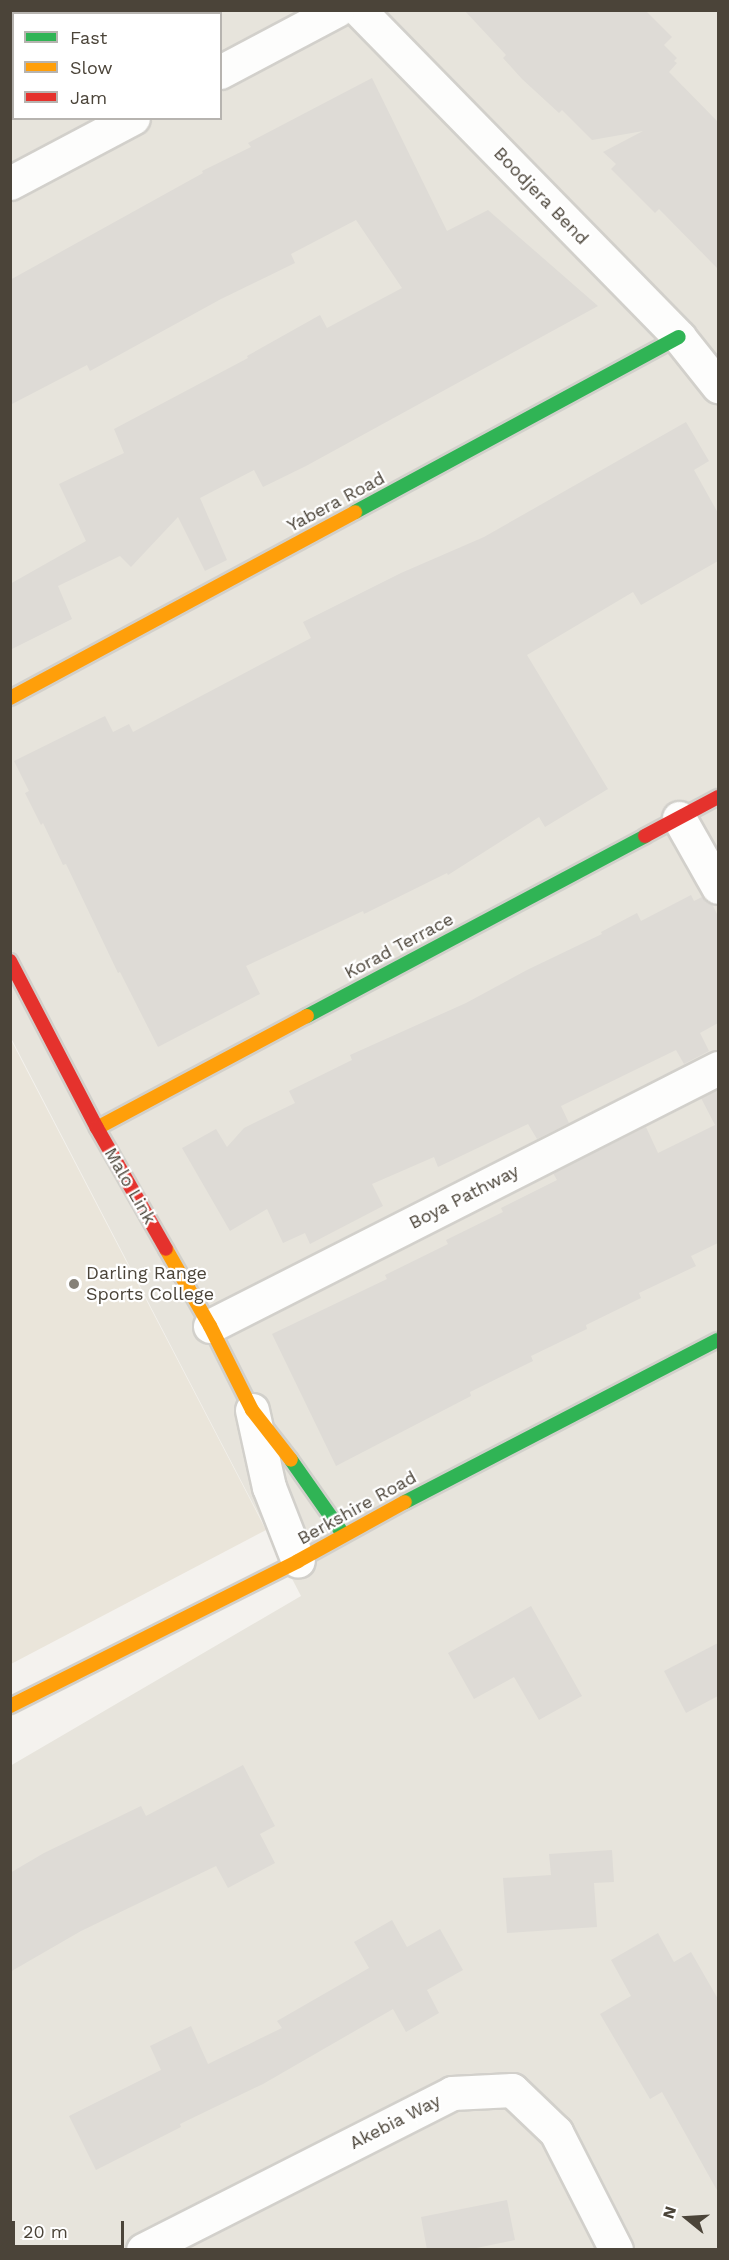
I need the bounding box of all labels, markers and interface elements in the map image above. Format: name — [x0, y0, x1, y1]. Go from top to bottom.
legend — [12, 12, 222, 120]
text: Fast — [70, 27, 107, 48]
text: Slow — [70, 57, 113, 78]
text: Jam — [70, 87, 107, 108]
street label: Boodjera Bend — [489, 143, 593, 249]
street label: Yabera Road — [283, 467, 389, 537]
street label: Korad Terrace — [341, 908, 457, 984]
street label: Malo Link — [99, 1144, 161, 1228]
street label: Boya Pathway — [405, 1160, 523, 1234]
place label: Darling Range Sports College — [86, 1263, 214, 1306]
marker: Darling Range Sports College — [67, 1277, 81, 1291]
street label: Berkshire Road — [294, 1466, 420, 1550]
street label: Akebia Way — [346, 2090, 444, 2154]
north arrow — [657, 2188, 717, 2248]
text: N — [659, 2204, 680, 2221]
scale bar — [15, 2209, 128, 2247]
text: 20 m — [23, 2221, 68, 2242]

